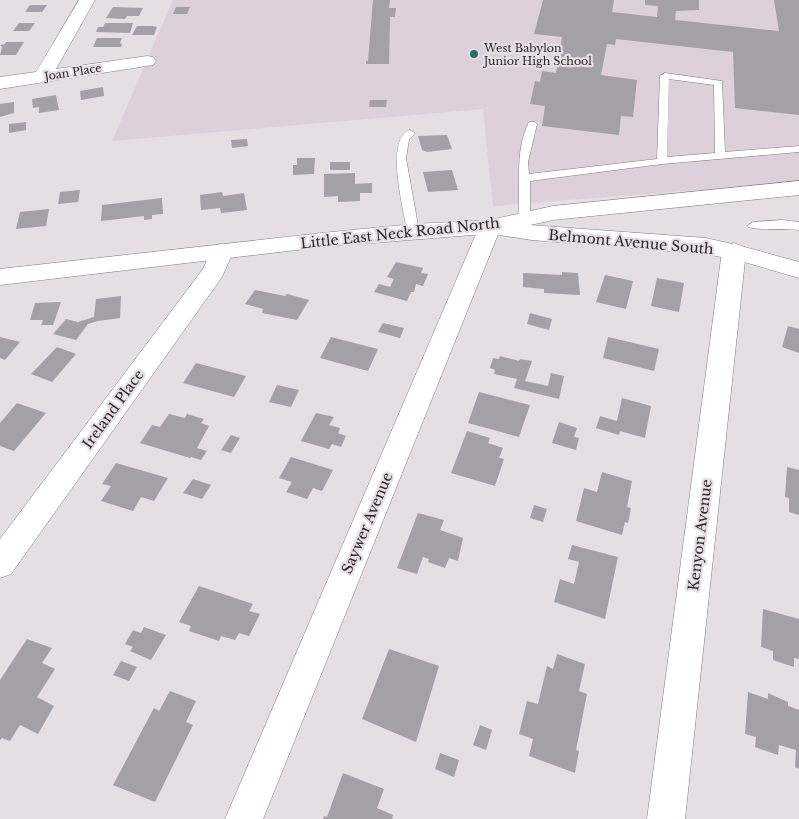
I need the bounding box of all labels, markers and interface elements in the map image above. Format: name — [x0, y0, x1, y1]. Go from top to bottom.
place label: West Babylon Junior High School — [482, 41, 592, 68]
marker: West Babylon Junior High School — [468, 48, 480, 60]
street label: Joan Place — [42, 61, 102, 84]
street label: Little East Neck Road North — [300, 214, 501, 252]
street label: Belmont Avenue South — [548, 226, 715, 258]
street label: Ireland Place — [78, 366, 148, 452]
street label: Saywer Avenue — [338, 470, 396, 576]
street label: Kenyon Avenue — [684, 478, 716, 592]

